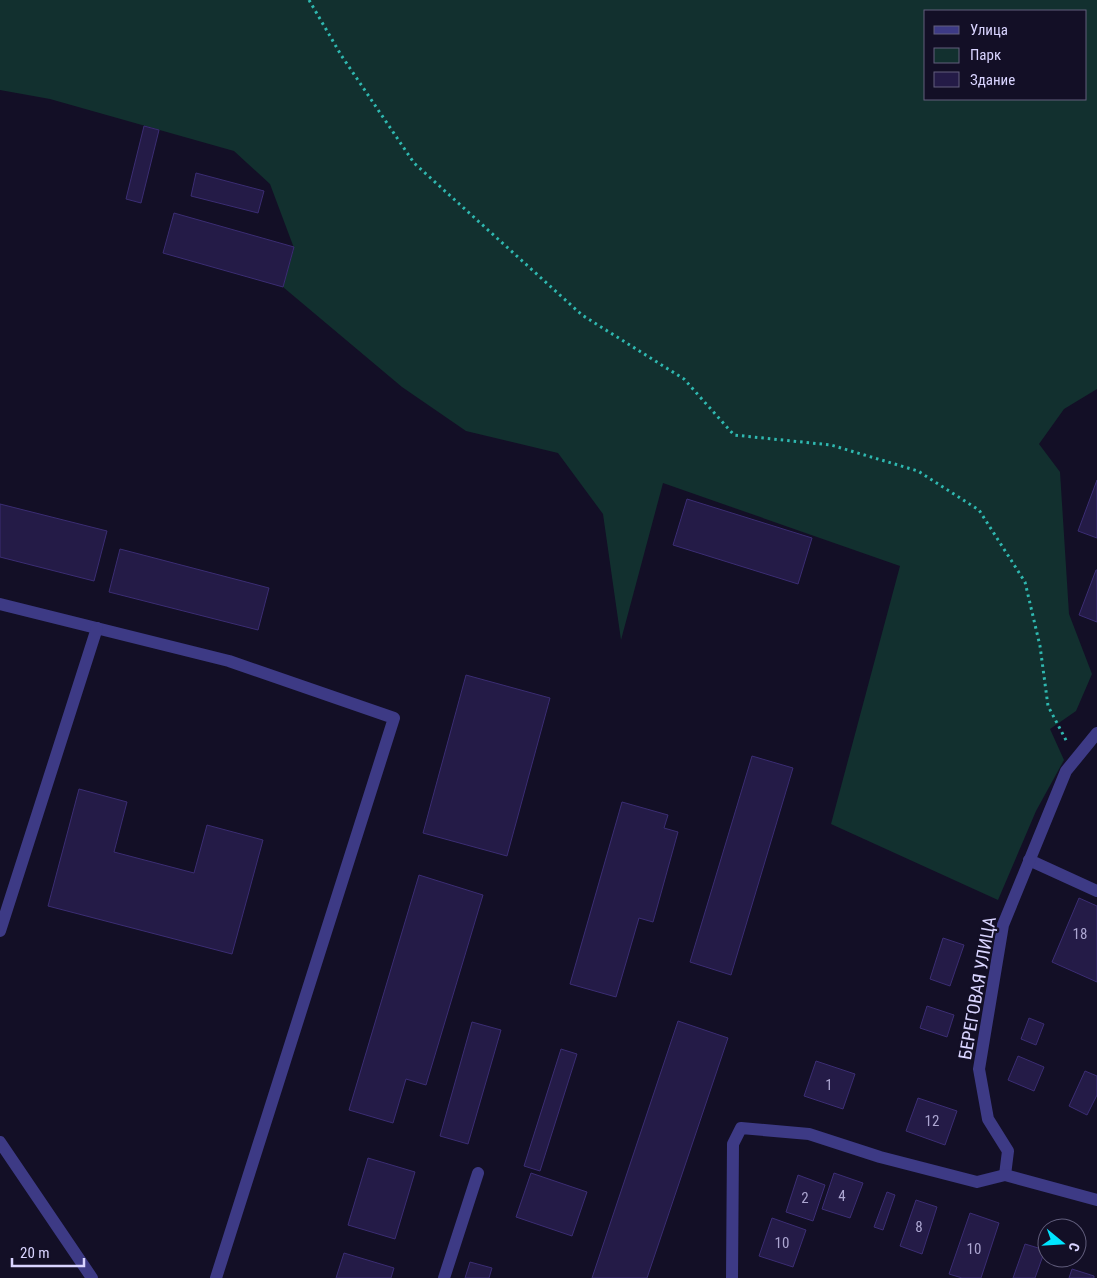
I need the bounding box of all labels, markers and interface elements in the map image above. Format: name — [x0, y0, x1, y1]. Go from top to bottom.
legend — [924, 10, 1087, 100]
text: Улица — [970, 21, 1008, 39]
text: Парк — [970, 46, 1001, 64]
text: Здание — [970, 71, 1015, 89]
street label: БЕРЕГОВАЯ УЛИЦА — [954, 914, 1000, 1061]
house number: 18 — [1073, 925, 1087, 943]
house number: 1 — [825, 1076, 833, 1094]
house number: 12 — [925, 1112, 939, 1130]
house number: 4 — [838, 1187, 846, 1205]
house number: 2 — [801, 1189, 809, 1207]
house number: 8 — [915, 1218, 923, 1236]
north arrow — [1037, 1218, 1087, 1268]
house number: 10 — [775, 1234, 789, 1252]
scale bar — [12, 1236, 85, 1268]
house number: 10 — [967, 1240, 981, 1258]
text: С — [1066, 1241, 1083, 1253]
text: 20 m — [20, 1244, 50, 1262]

